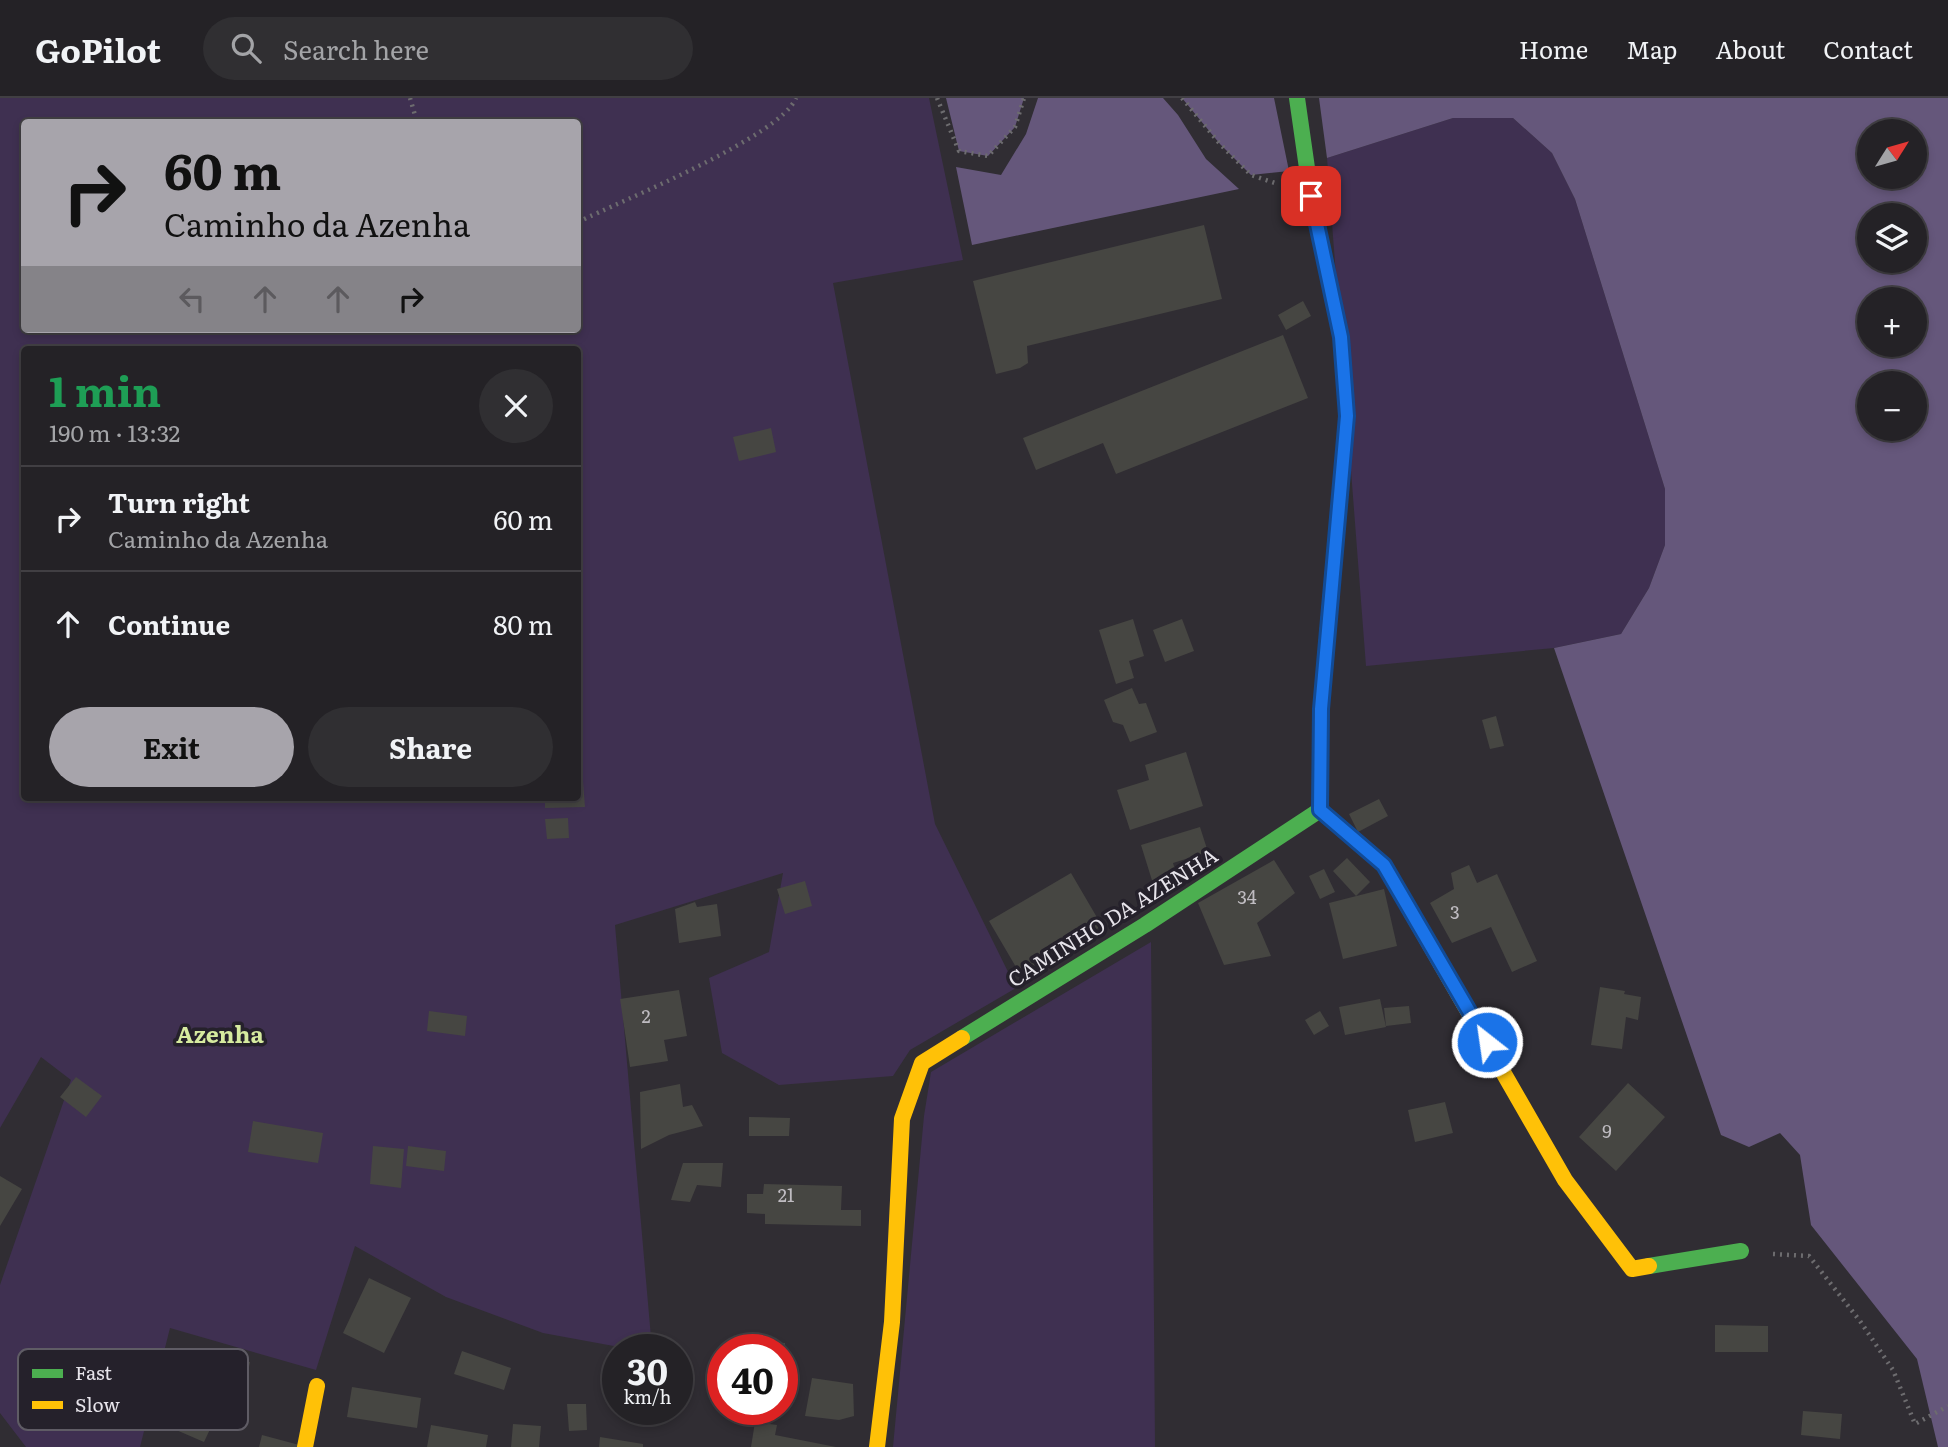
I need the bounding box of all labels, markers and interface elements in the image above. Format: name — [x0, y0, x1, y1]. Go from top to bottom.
search box — [203, 17, 693, 80]
text: GoPilot — [35, 24, 161, 73]
icon: search — [227, 29, 265, 67]
text: Search here — [283, 29, 429, 68]
text: Home — [1519, 31, 1588, 66]
text: Map — [1626, 31, 1677, 66]
text: About — [1715, 31, 1785, 66]
text: Contact — [1823, 31, 1913, 66]
north arrow — [1857, 119, 1927, 189]
map controls — [1857, 119, 1927, 441]
text: 60 m — [164, 132, 281, 205]
icon: right — [49, 147, 140, 238]
pin — [1281, 166, 1341, 226]
icon: arrive — [1292, 177, 1330, 215]
text: Caminho da Azenha — [164, 199, 470, 247]
button: layers — [1857, 203, 1927, 273]
icon: left — [173, 280, 211, 318]
icon: ahead — [246, 280, 284, 318]
icon: ahead — [319, 280, 357, 318]
icon: right — [392, 280, 430, 318]
button: + — [1857, 287, 1927, 357]
text: 1 min — [49, 358, 161, 420]
button: close — [479, 369, 553, 443]
button: − — [1857, 371, 1927, 441]
text: 190 m · 13:32 — [49, 415, 180, 449]
text: Turn right — [108, 482, 250, 521]
text: 60 m — [494, 499, 553, 538]
icon: right — [49, 500, 87, 538]
text: Caminho da Azenha — [108, 521, 328, 555]
text: Continue — [108, 604, 230, 643]
text: 80 m — [493, 604, 553, 643]
icon: ahead — [49, 605, 87, 643]
button: Exit — [49, 707, 294, 787]
button: Share — [308, 707, 553, 787]
street label: CAMINHO DA AZENHA — [1001, 838, 1223, 993]
house number: 34 — [1237, 883, 1257, 910]
house number: 3 — [1450, 898, 1460, 925]
house number: 2 — [641, 1002, 651, 1029]
position arrow — [1450, 1005, 1524, 1079]
district label: Azenha — [176, 1016, 264, 1050]
house number: 9 — [1602, 1117, 1612, 1144]
house number: 21 — [778, 1181, 794, 1208]
speed limit sign: 40 — [707, 1334, 798, 1425]
text: 30 — [627, 1344, 668, 1396]
legend — [18, 1349, 248, 1430]
text: Fast — [75, 1358, 112, 1386]
text: km/h — [624, 1383, 671, 1410]
text: Slow — [75, 1390, 120, 1418]

